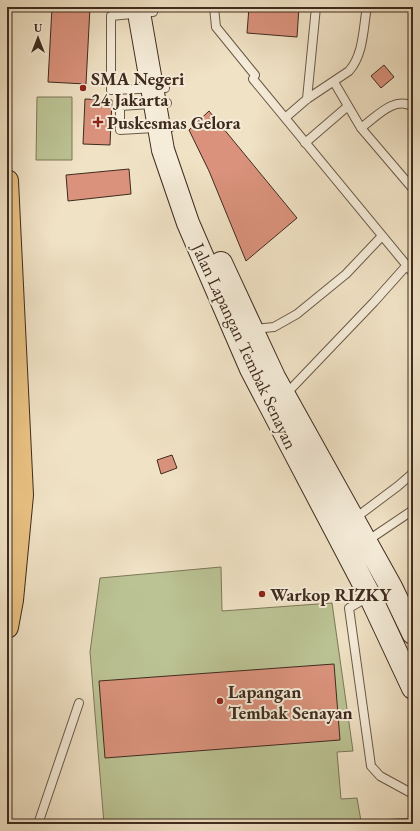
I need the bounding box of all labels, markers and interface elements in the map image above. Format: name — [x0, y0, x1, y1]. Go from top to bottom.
north arrow — [18, 18, 58, 58]
text: U — [34, 21, 43, 35]
place label: SMA Negeri 24 Jakarta — [91, 67, 185, 111]
marker: SMA Negeri 24 Jakarta — [78, 83, 88, 93]
place label: Puskesmas Gelora — [107, 111, 241, 134]
marker: Puskesmas Gelora — [92, 116, 104, 128]
street label: Jalan Lapangan Tembak Senayan — [186, 237, 303, 453]
place label: Warkop RIZKY — [270, 583, 392, 606]
marker: Warkop RIZKY — [257, 589, 267, 599]
place label: Lapangan Tembak Senayan — [228, 680, 353, 724]
marker: Lapangan Tembak Senayan — [215, 696, 225, 706]

